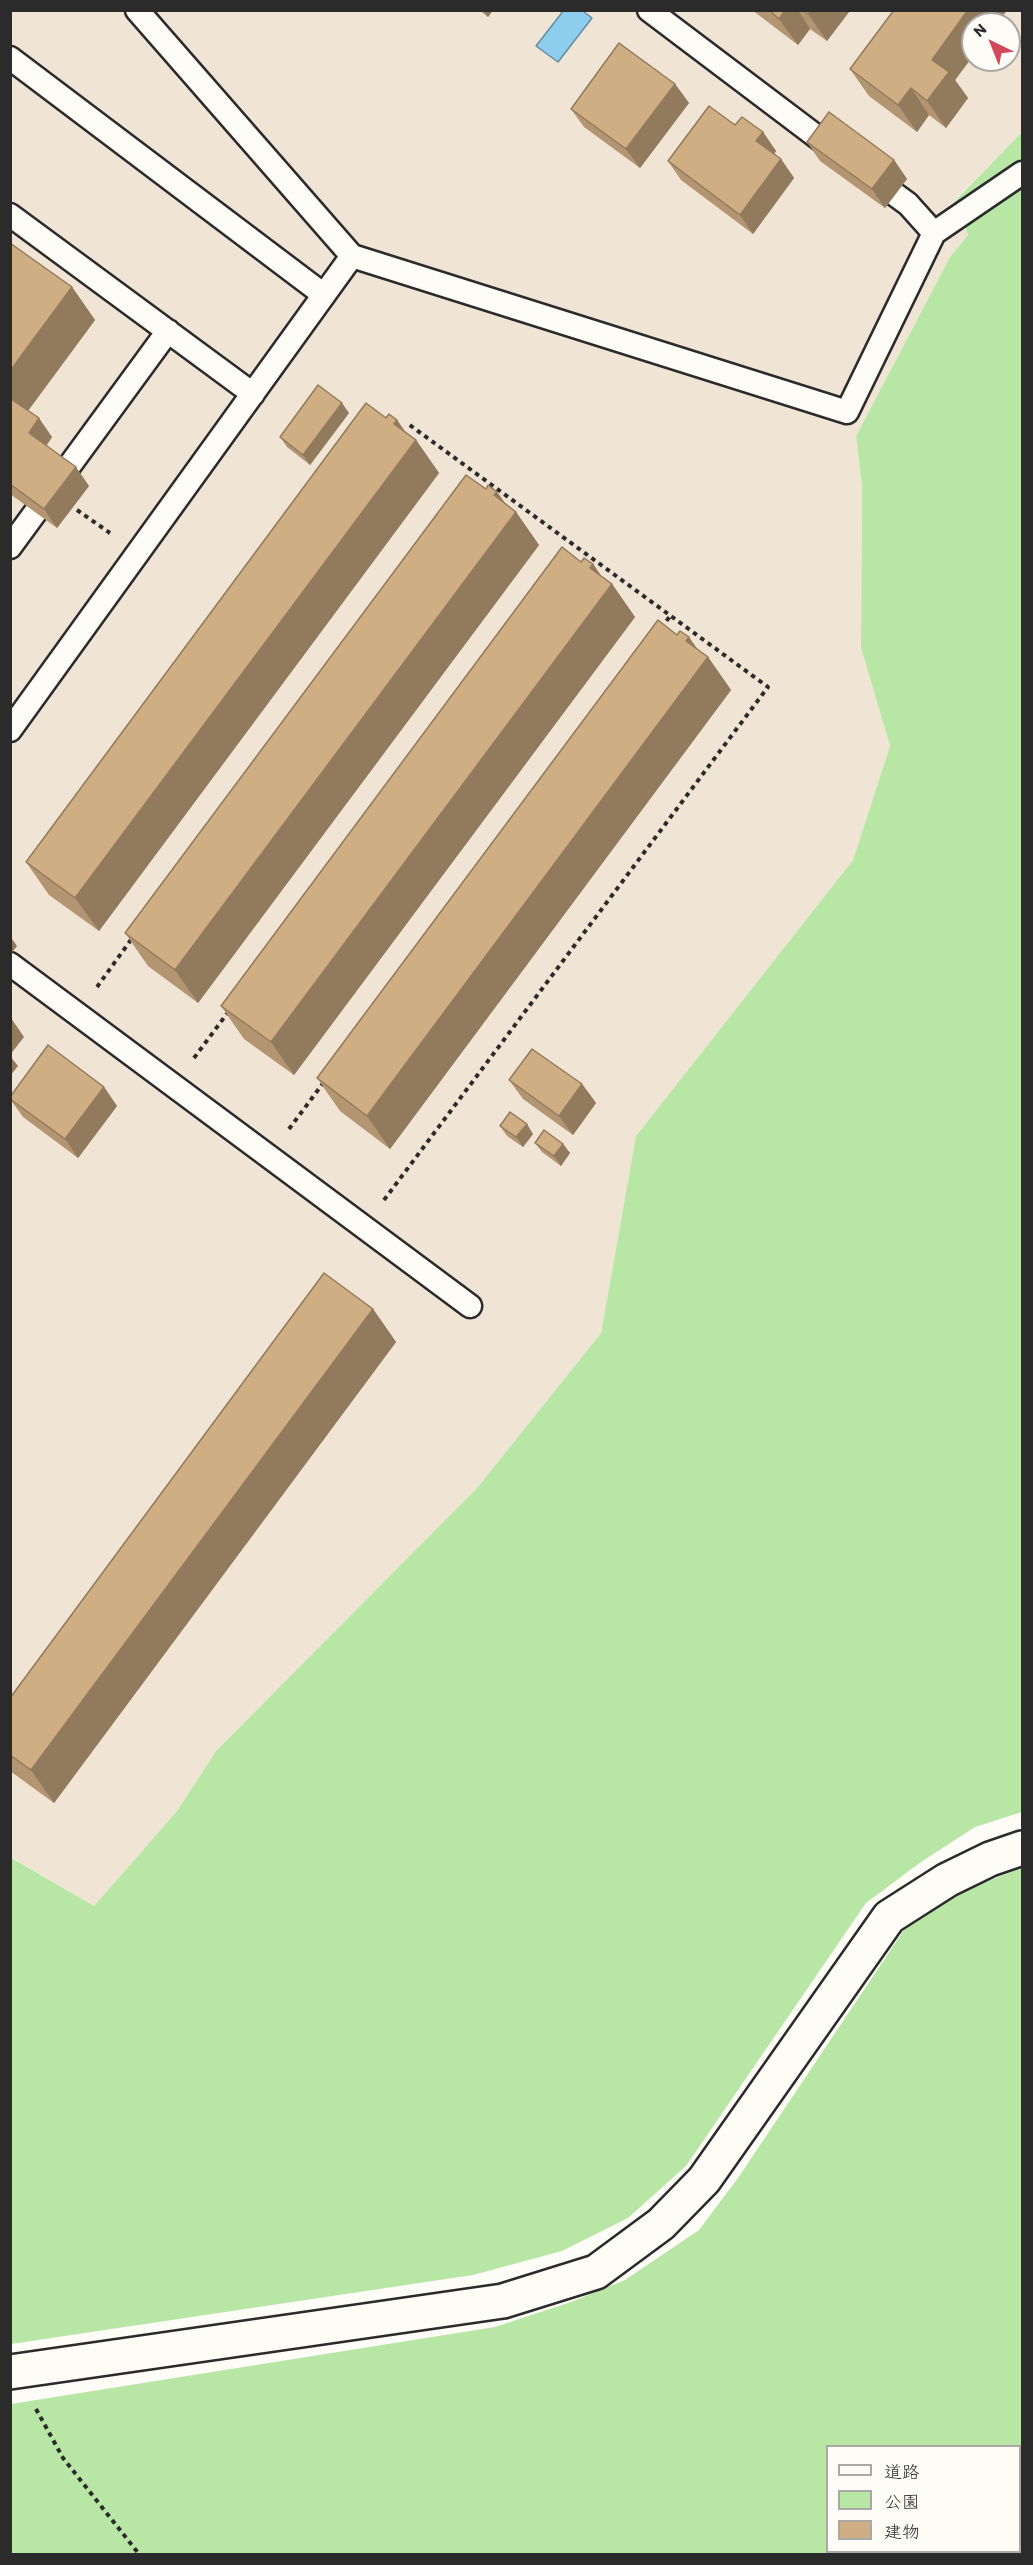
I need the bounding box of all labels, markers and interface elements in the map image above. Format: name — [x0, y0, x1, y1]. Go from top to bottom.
north arrow — [961, 12, 1021, 72]
text: N — [969, 19, 990, 41]
legend — [826, 2445, 1021, 2553]
text: 道路 — [884, 2461, 920, 2483]
text: 公園 — [884, 2491, 920, 2513]
text: 建物 — [884, 2521, 920, 2543]

